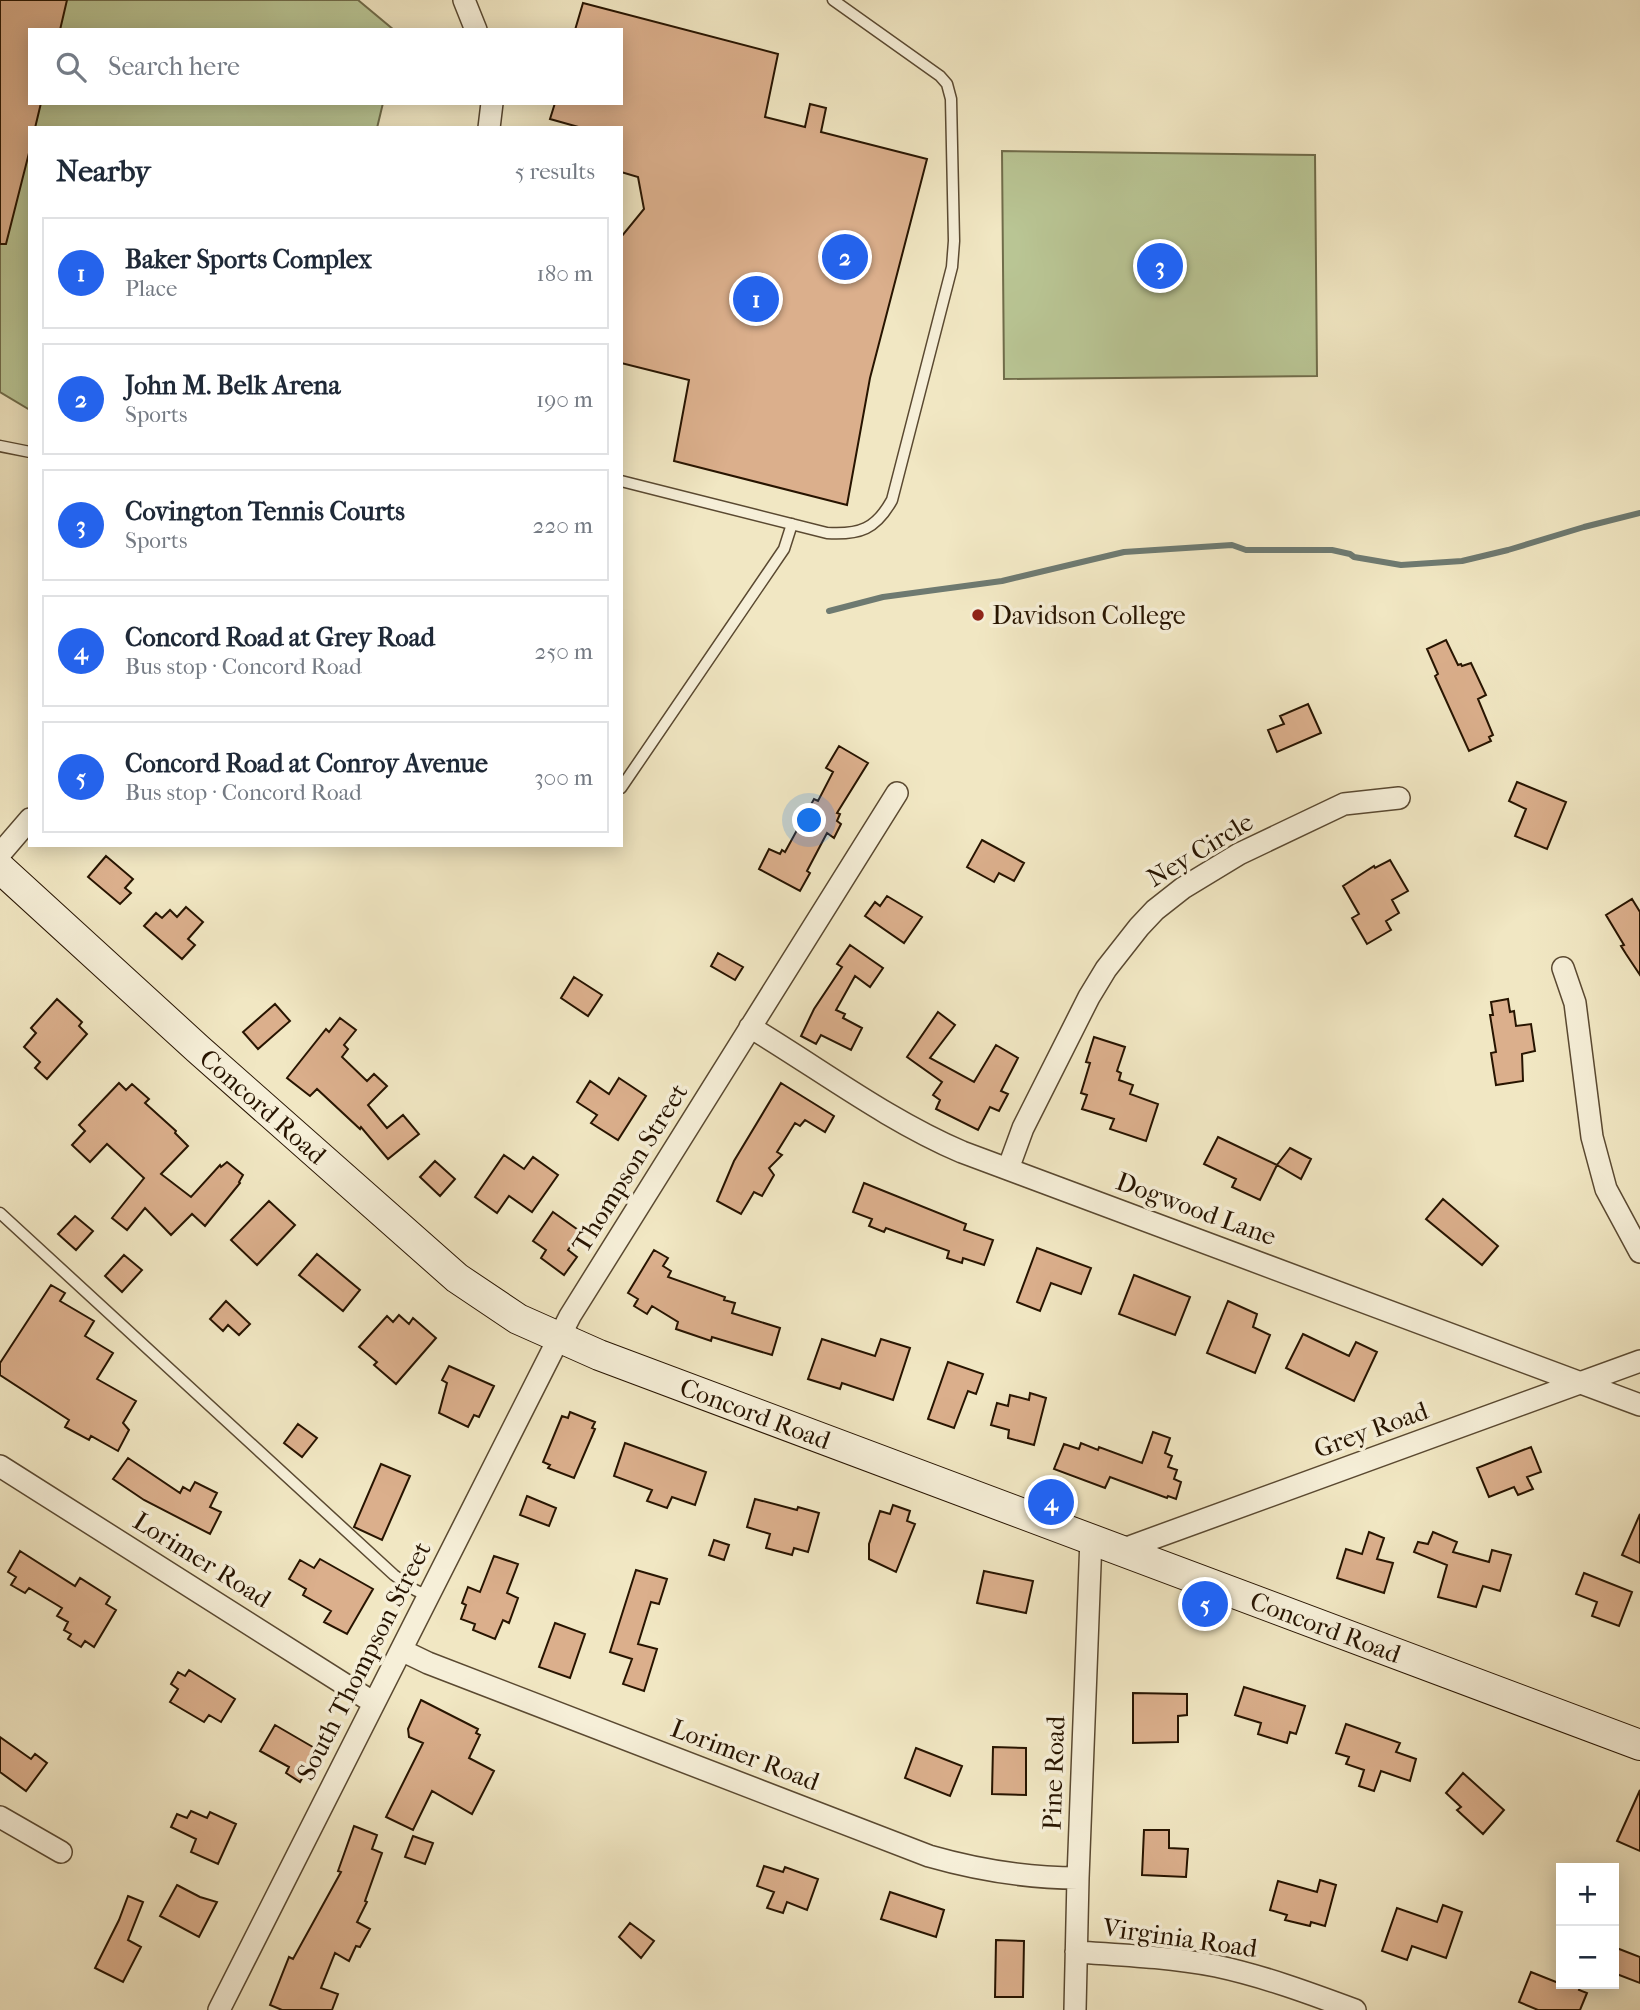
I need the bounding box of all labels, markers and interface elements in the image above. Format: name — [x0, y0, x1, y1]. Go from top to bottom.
search box — [28, 28, 623, 105]
icon: search — [52, 48, 90, 86]
text: Search here — [108, 51, 240, 82]
text: Nearby — [56, 154, 151, 189]
text: 5 results — [515, 158, 595, 185]
pin: 2 — [822, 231, 868, 283]
pin: 3 — [1137, 240, 1183, 292]
text: Baker Sports Complex — [125, 244, 372, 275]
text: 1 — [77, 260, 85, 287]
text: 180 m — [536, 260, 593, 287]
pin: 1 — [733, 273, 779, 325]
text: Place — [125, 275, 177, 302]
text: John M. Belk Arena — [125, 370, 340, 401]
text: 2 — [75, 386, 87, 413]
text: 190 m — [536, 386, 593, 413]
text: Sports — [125, 401, 187, 428]
text: Covington Tennis Courts — [125, 496, 405, 527]
text: 3 — [76, 512, 86, 539]
text: 220 m — [533, 512, 593, 539]
text: Sports — [125, 527, 187, 554]
place label: Davidson College — [992, 600, 1186, 631]
marker: Davidson College — [970, 607, 986, 623]
text: Concord Road at Grey Road — [125, 622, 435, 653]
text: 4 — [74, 638, 88, 665]
text: 250 m — [535, 638, 593, 665]
text: Bus stop · Concord Road — [125, 653, 362, 680]
text: Concord Road at Conroy Avenue — [125, 748, 488, 779]
text: 5 — [76, 764, 86, 791]
text: 300 m — [534, 764, 593, 791]
text: Bus stop · Concord Road — [125, 779, 362, 806]
your location — [792, 803, 826, 837]
street label: Ney Circle — [1141, 806, 1259, 894]
street label: Concord Road — [193, 1042, 333, 1171]
street label: Thompson Street — [566, 1077, 695, 1258]
street label: Dogwood Lane — [1112, 1166, 1280, 1252]
street label: Concord Road — [676, 1371, 836, 1456]
street label: Grey Road — [1310, 1395, 1433, 1465]
pin: 4 — [1028, 1476, 1074, 1528]
street label: Lorimer Road — [127, 1505, 277, 1615]
street label: South Thompson Street — [290, 1536, 438, 1786]
pin: 5 — [1182, 1578, 1228, 1630]
street label: Concord Road — [1246, 1585, 1406, 1670]
street label: Lorimer Road — [666, 1713, 824, 1798]
street label: Pine Road — [1037, 1714, 1072, 1831]
map controls — [1556, 1863, 1619, 1989]
button: + — [1556, 1863, 1619, 1926]
street label: Virginia Road — [1100, 1912, 1260, 1964]
button: − — [1556, 1926, 1619, 1989]

